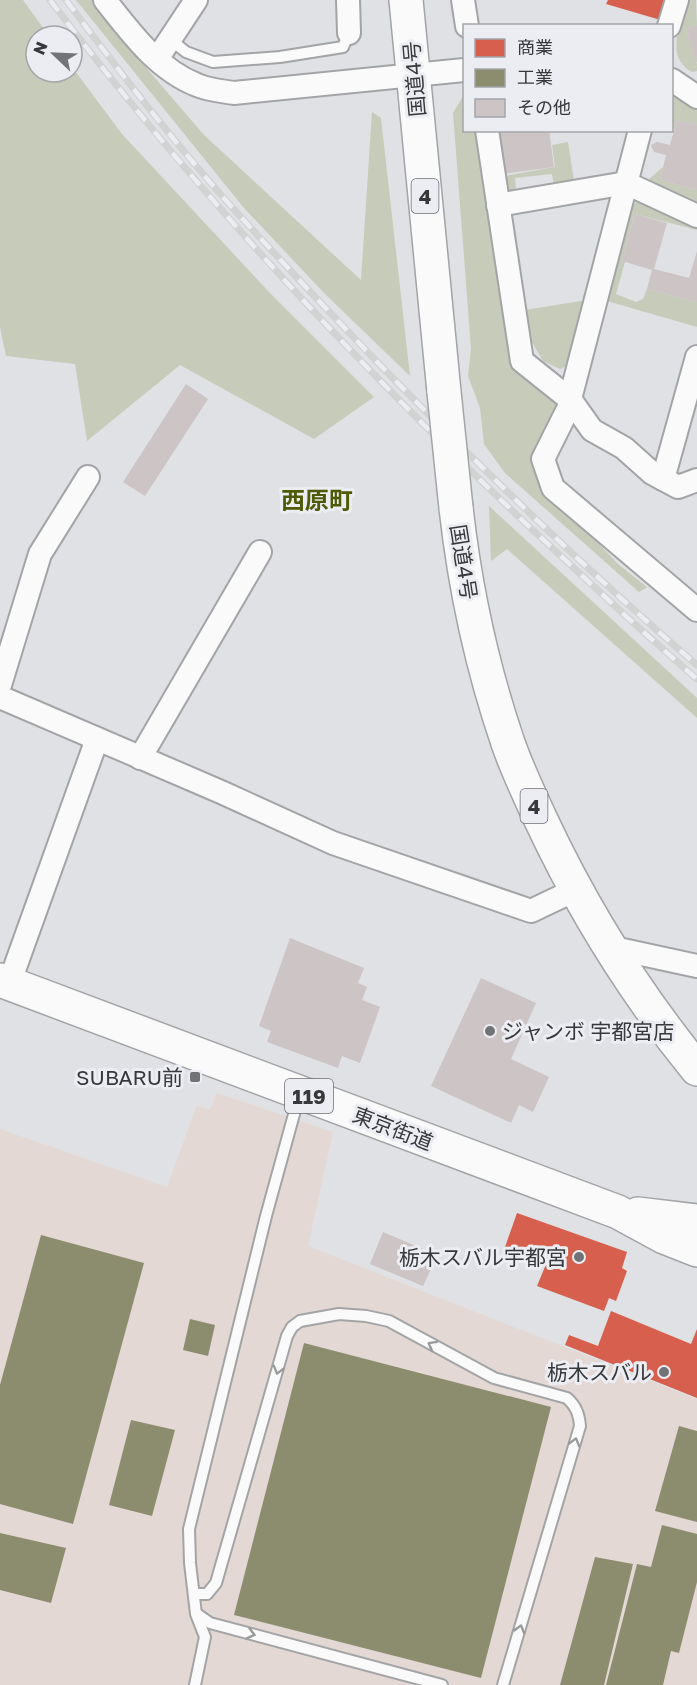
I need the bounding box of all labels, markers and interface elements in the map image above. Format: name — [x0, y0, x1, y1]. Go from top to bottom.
north arrow — [24, 24, 84, 84]
legend — [463, 24, 673, 132]
text: 商業 — [517, 36, 553, 58]
text: N — [29, 39, 52, 58]
street label: 国道4号 — [398, 40, 430, 118]
text: 工業 — [517, 66, 553, 88]
text: その他 — [517, 96, 571, 118]
road number: 4 — [412, 179, 438, 213]
district label: 西原町 — [281, 485, 353, 514]
street label: 国道4号 — [445, 523, 483, 601]
road number: 4 — [520, 789, 548, 823]
place label: ジャンボ 宇都宮店 — [502, 1018, 674, 1044]
marker: ジャンボ 宇都宮店 — [483, 1024, 497, 1038]
place label: SUBARU前 — [76, 1064, 183, 1090]
marker: SUBARU前 — [188, 1070, 202, 1084]
road number: 119 — [285, 1079, 333, 1113]
street label: 東京街道 — [349, 1101, 437, 1155]
place label: 栃木スバル宇都宮 — [399, 1244, 567, 1270]
marker: 栃木スバル宇都宮 — [572, 1250, 586, 1264]
one-way arrow — [428, 1341, 438, 1352]
place label: 栃木スバル — [547, 1359, 652, 1385]
one-way arrow — [273, 1364, 285, 1375]
marker: 栃木スバル — [657, 1365, 671, 1379]
one-way arrow — [568, 1437, 580, 1448]
one-way arrow — [513, 1624, 525, 1635]
one-way arrow — [245, 1627, 256, 1639]

